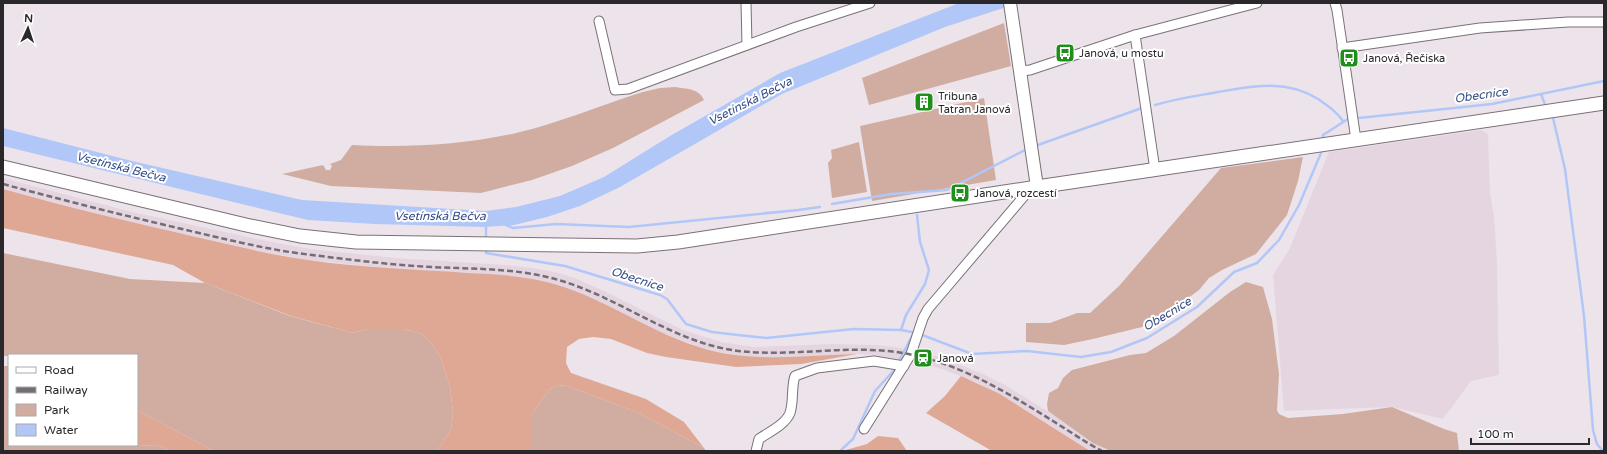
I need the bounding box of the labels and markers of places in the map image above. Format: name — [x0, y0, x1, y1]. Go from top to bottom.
bus stop icon: Janová, u mostu — [1054, 42, 1076, 64]
place label: Janová, u mostu — [1079, 47, 1164, 60]
bus stop icon: Janová, Řečiska — [1338, 47, 1360, 69]
place label: Janová, Řečiska — [1363, 52, 1445, 65]
place label: Tribuna Tatran Janová — [938, 90, 1011, 116]
building icon: Tribuna Tatran Janová — [913, 91, 935, 113]
bus stop icon: Janová, rozcestí — [949, 182, 971, 204]
place label: Janová, rozcestí — [974, 187, 1057, 200]
station icon: Janová — [912, 347, 934, 369]
place label: Janová — [937, 352, 974, 365]

